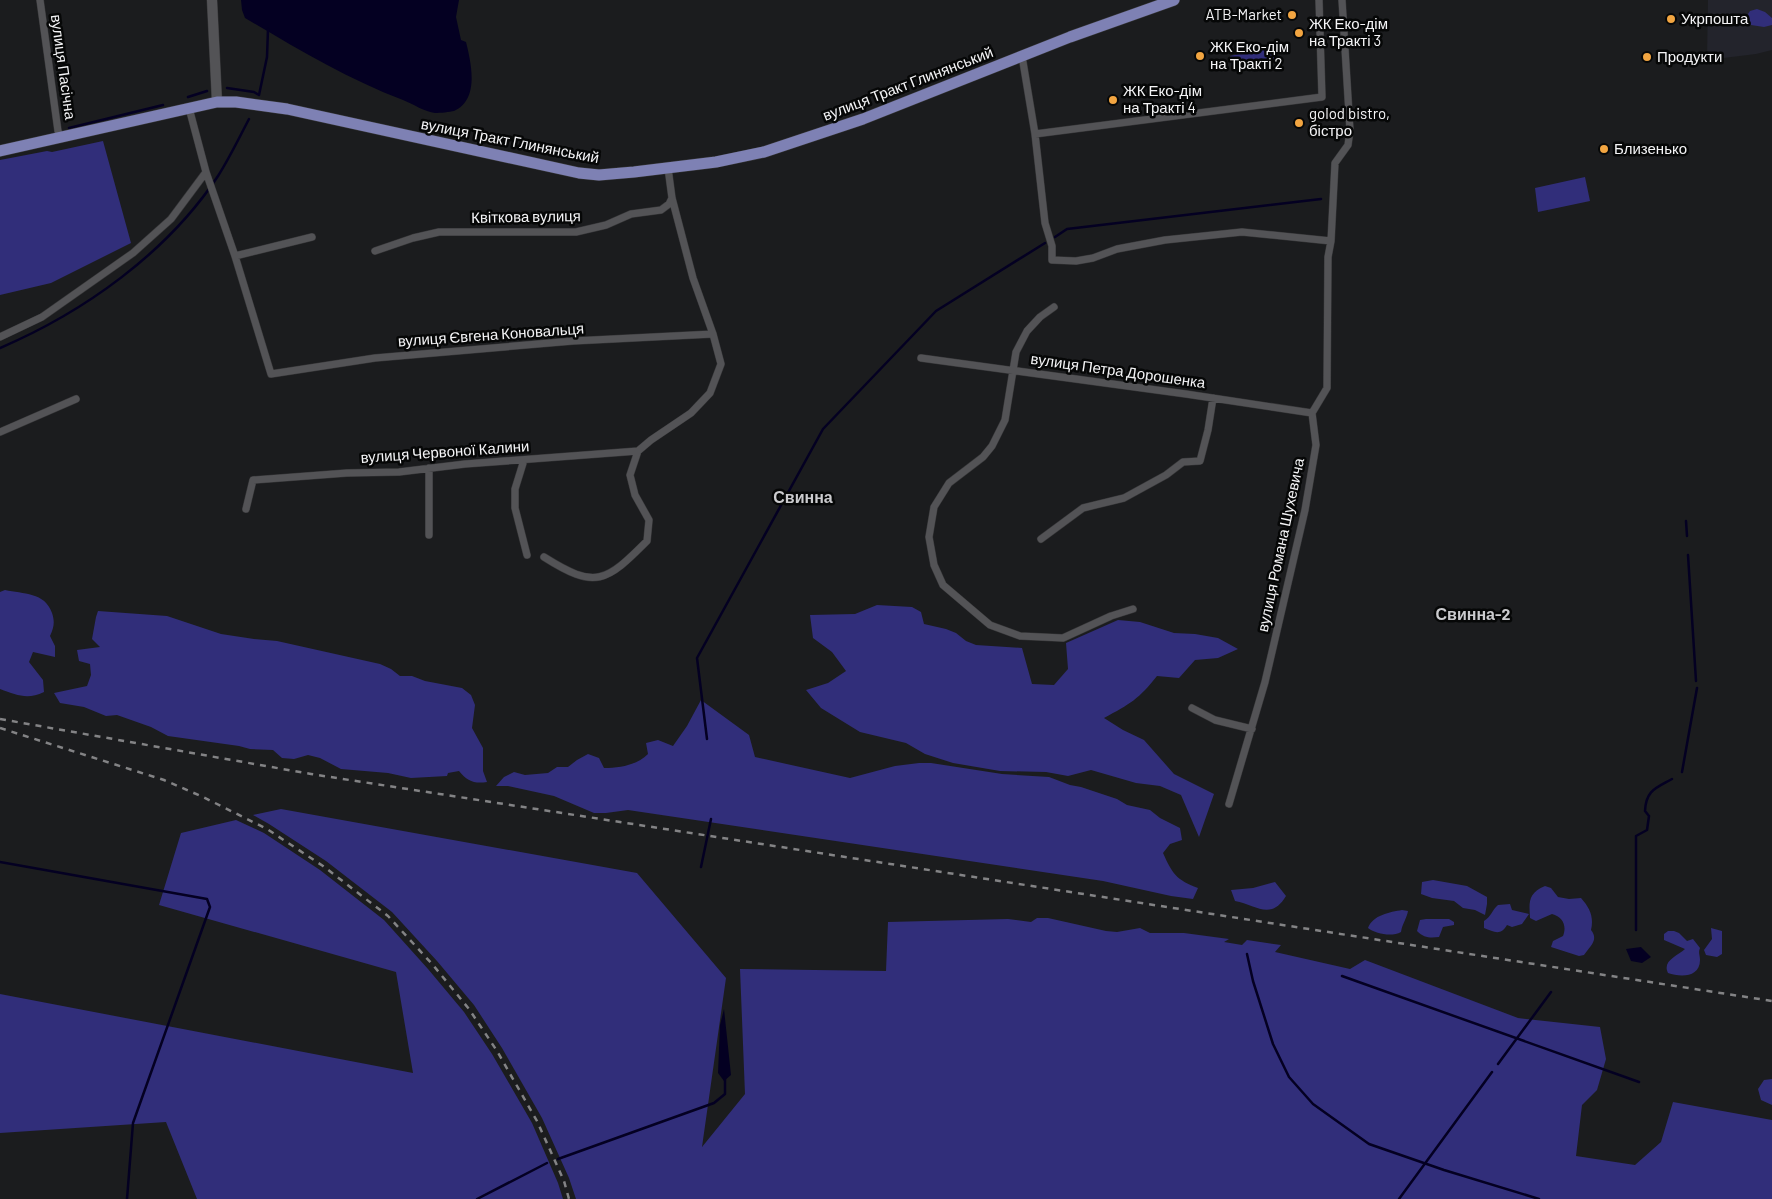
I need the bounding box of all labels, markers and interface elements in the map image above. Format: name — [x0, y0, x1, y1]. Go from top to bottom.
place label: ATB-Market — [1206, 5, 1282, 23]
marker: ATB-Market — [1286, 9, 1298, 21]
place label: Укрпошта — [1681, 9, 1749, 27]
street label: вулиця Пасічна — [48, 13, 80, 121]
marker: Укрпошта — [1665, 13, 1677, 25]
place label: ЖК Еко-дім на Тракті 3 — [1309, 14, 1388, 49]
marker: ЖК Еко-дім на Тракті 3 — [1293, 27, 1305, 39]
place label: ЖК Еко-дім на Тракті 2 — [1210, 37, 1289, 72]
street label: вулиця Тракт Глинянський — [820, 42, 995, 124]
place label: Продукти — [1657, 47, 1722, 65]
marker: ЖК Еко-дім на Тракті 2 — [1194, 50, 1206, 62]
marker: Продукти — [1641, 51, 1653, 63]
place label: ЖК Еко-дім на Тракті 4 — [1123, 81, 1202, 116]
marker: ЖК Еко-дім на Тракті 4 — [1107, 94, 1119, 106]
place label: golod bistro, бістро — [1309, 104, 1390, 139]
street label: вулиця Тракт Глинянський — [420, 114, 601, 166]
marker: golod bistro, бістро — [1293, 117, 1305, 129]
place label: Близенько — [1614, 139, 1687, 157]
marker: Близенько — [1598, 143, 1610, 155]
street label: Квіткова вулиця — [471, 206, 581, 226]
street label: вулиця Євгена Коновальця — [397, 319, 585, 349]
street label: вулиця Петра Дорошенка — [1030, 349, 1207, 391]
street label: вулиця Червоної Калини — [360, 436, 530, 466]
street label: вулиця Романа Шухевича — [1253, 456, 1307, 633]
district label: Свинна — [773, 487, 833, 506]
district label: Свинна-2 — [1436, 604, 1511, 623]

